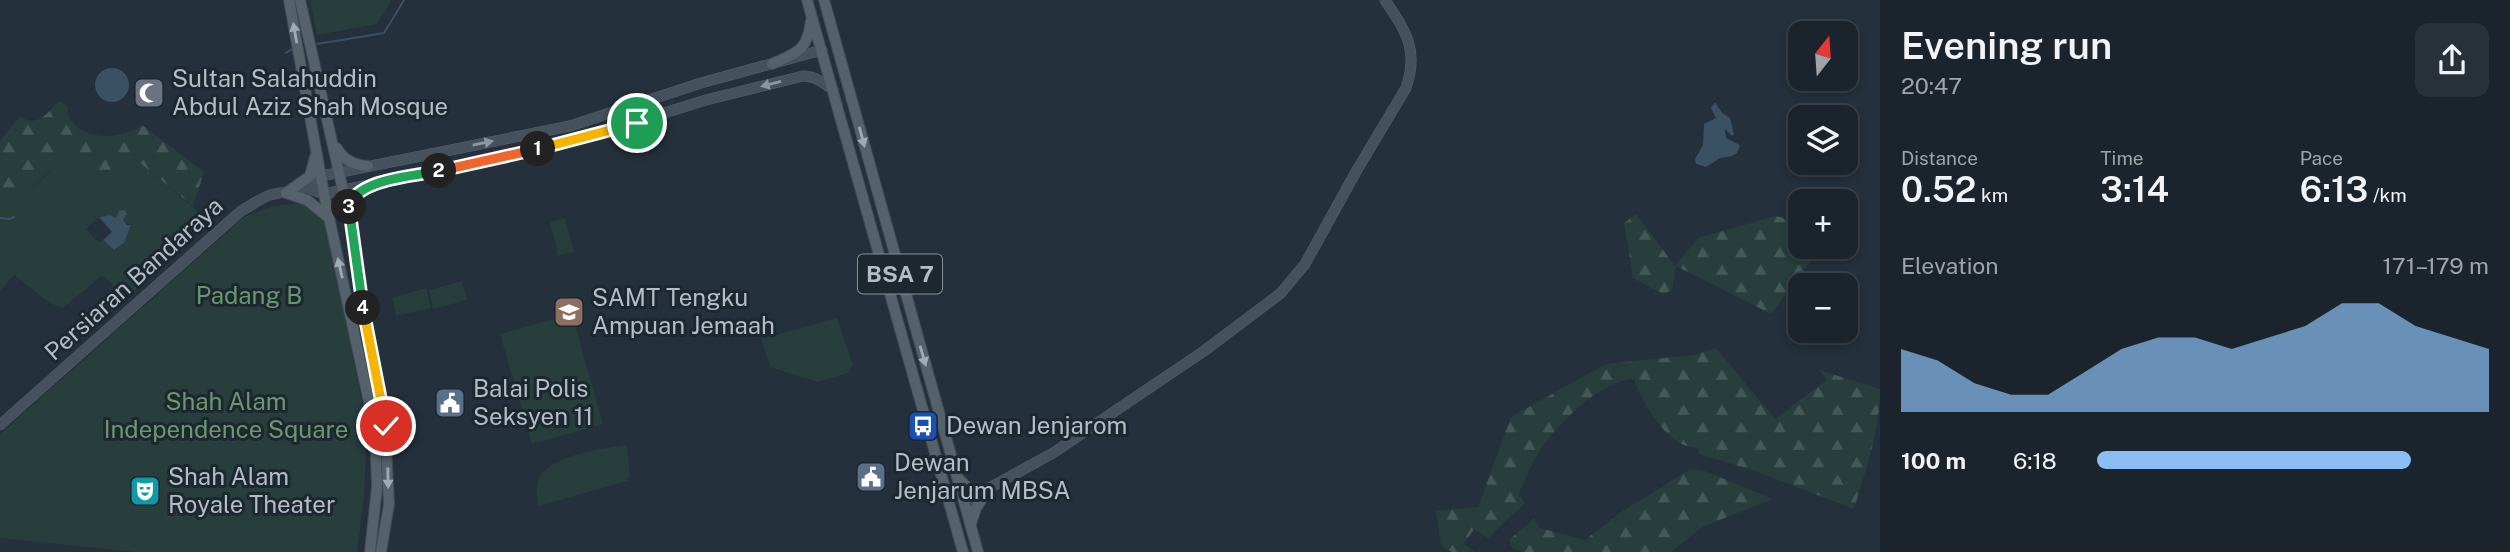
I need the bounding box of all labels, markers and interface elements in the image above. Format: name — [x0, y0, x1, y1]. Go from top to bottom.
north arrow — [1788, 21, 1858, 91]
map controls — [1788, 21, 1858, 343]
one-way arrow — [289, 22, 300, 44]
text: Evening run — [1901, 23, 2112, 68]
button: share — [2415, 23, 2489, 97]
place label: Sultan Salahuddin Abdul Aziz Shah Mosque — [172, 64, 448, 120]
text: 20:47 — [1901, 72, 1962, 99]
mosque icon: Sultan Salahuddin Abdul Aziz Shah Mosque — [132, 76, 166, 110]
one-way arrow — [760, 79, 782, 90]
pin — [607, 93, 667, 153]
icon: arrive — [618, 104, 656, 142]
button: layers — [1788, 105, 1858, 175]
one-way arrow — [858, 127, 868, 148]
pin: 1 — [520, 132, 556, 166]
one-way arrow — [472, 137, 494, 148]
text: 1 — [533, 137, 542, 159]
text: Distance — [1901, 147, 1978, 169]
text: Time — [2100, 147, 2144, 169]
text: Pace — [2300, 147, 2343, 169]
pin: 2 — [422, 154, 457, 188]
text: 2 — [432, 159, 445, 181]
text: 0.52 — [1901, 169, 1976, 210]
text: 3:14 — [2100, 169, 2169, 210]
text: 6:13 — [2300, 169, 2368, 210]
text: km — [1976, 184, 2008, 206]
text: /km — [2368, 184, 2407, 206]
button: + — [1788, 189, 1858, 259]
pin: 3 — [332, 190, 366, 224]
street label: Persiaran Bandaraya — [39, 191, 228, 366]
text: 3 — [342, 195, 355, 217]
text: Elevation — [1901, 252, 1999, 279]
text: 171–179 m — [2382, 252, 2489, 279]
road number: BSA 7 — [858, 255, 942, 294]
one-way arrow — [335, 257, 346, 279]
button: − — [1788, 273, 1858, 343]
park label: Padang B — [196, 281, 302, 309]
place label: SAMT Tengku Ampuan Jemaah — [592, 283, 775, 339]
pin: 4 — [346, 290, 380, 326]
school or university icon: SAMT Tengku Ampuan Jemaah — [552, 295, 586, 329]
text: 4 — [356, 296, 369, 318]
one-way arrow — [918, 345, 929, 367]
place label: Balai Polis Seksyen 11 — [473, 374, 593, 430]
public building icon: Balai Polis Seksyen 11 — [433, 386, 467, 420]
park label: Shah Alam Independence Square — [104, 387, 348, 443]
pin — [356, 396, 416, 456]
icon: check — [367, 407, 405, 445]
bus stop icon: Dewan Jenjarom — [906, 409, 940, 443]
place label: Dewan Jenjarom — [946, 411, 1127, 439]
text: 100 m — [1901, 447, 1966, 474]
text: 6:18 — [2013, 447, 2057, 474]
place label: Dewan Jenjarum MBSA — [894, 448, 1071, 504]
public building icon: Dewan Jenjarum MBSA — [854, 460, 888, 494]
place label: Shah Alam Royale Theater — [168, 462, 335, 518]
one-way arrow — [383, 467, 394, 489]
theatre icon: Shah Alam Royale Theater — [128, 474, 162, 508]

